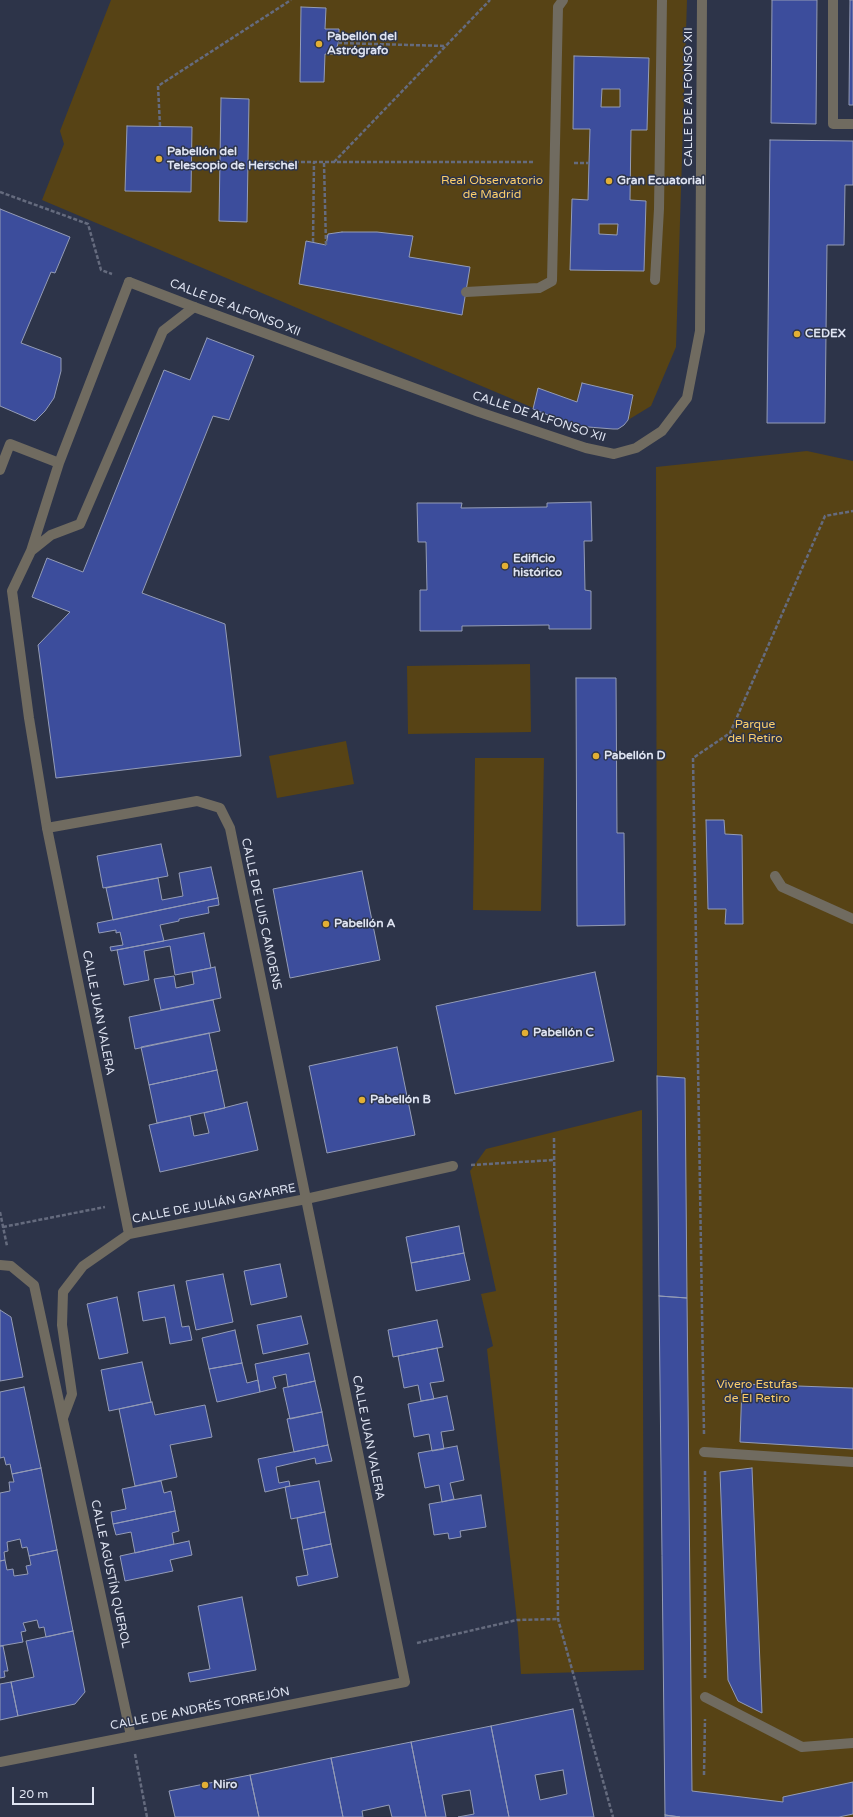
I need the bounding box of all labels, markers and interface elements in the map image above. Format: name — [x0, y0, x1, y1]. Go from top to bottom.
street label: CALLE DE ALFONSO XII — [682, 27, 696, 167]
place label: Pabellón del Astrógrafo — [327, 30, 397, 58]
marker: Pabellón del Astrógrafo — [314, 39, 324, 49]
place label: Pabellón del Telescopio de Herschel — [167, 145, 297, 173]
marker: Pabellón del Telescopio de Herschel — [154, 154, 164, 164]
park label: Real Observatorio de Madrid — [441, 174, 543, 202]
place label: Gran Ecuatorial — [617, 174, 705, 188]
marker: Gran Ecuatorial — [604, 176, 614, 186]
street label: CALLE DE ALFONSO XII — [167, 276, 303, 340]
place label: CEDEX — [805, 327, 846, 341]
marker: CEDEX — [792, 329, 802, 339]
street label: CALLE DE ALFONSO XII — [471, 389, 607, 445]
place label: Edificio histórico — [513, 552, 562, 580]
marker: Edificio histórico — [500, 561, 510, 571]
park label: Parque del Retiro — [727, 718, 783, 746]
place label: Pabellón D — [604, 749, 666, 763]
marker: Pabellón D — [591, 751, 601, 761]
street label: CALLE DE LUIS CAMOENS — [238, 837, 284, 991]
place label: Pabellón A — [334, 917, 396, 931]
marker: Pabellón A — [321, 919, 331, 929]
street label: CALLE JUAN VALERA — [79, 949, 117, 1077]
place label: Pabellón C — [533, 1026, 594, 1040]
marker: Pabellón C — [520, 1028, 530, 1038]
place label: Pabellón B — [370, 1093, 431, 1107]
marker: Pabellón B — [357, 1095, 367, 1105]
street label: CALLE DE JULIÁN GAYARRE — [131, 1181, 297, 1227]
street label: CALLE JUAN VALERA — [349, 1374, 387, 1502]
park label: Vivero Estufas de El Retiro — [716, 1378, 798, 1406]
street label: CALLE AGUSTÍN QUEROL — [87, 1499, 133, 1649]
street label: CALLE DE ANDRÉS TORREJÓN — [109, 1685, 291, 1733]
place label: Niro — [213, 1778, 237, 1792]
scale bar — [14, 1779, 96, 1805]
marker: Niro — [200, 1780, 210, 1790]
text: 20 m — [19, 1787, 48, 1801]

